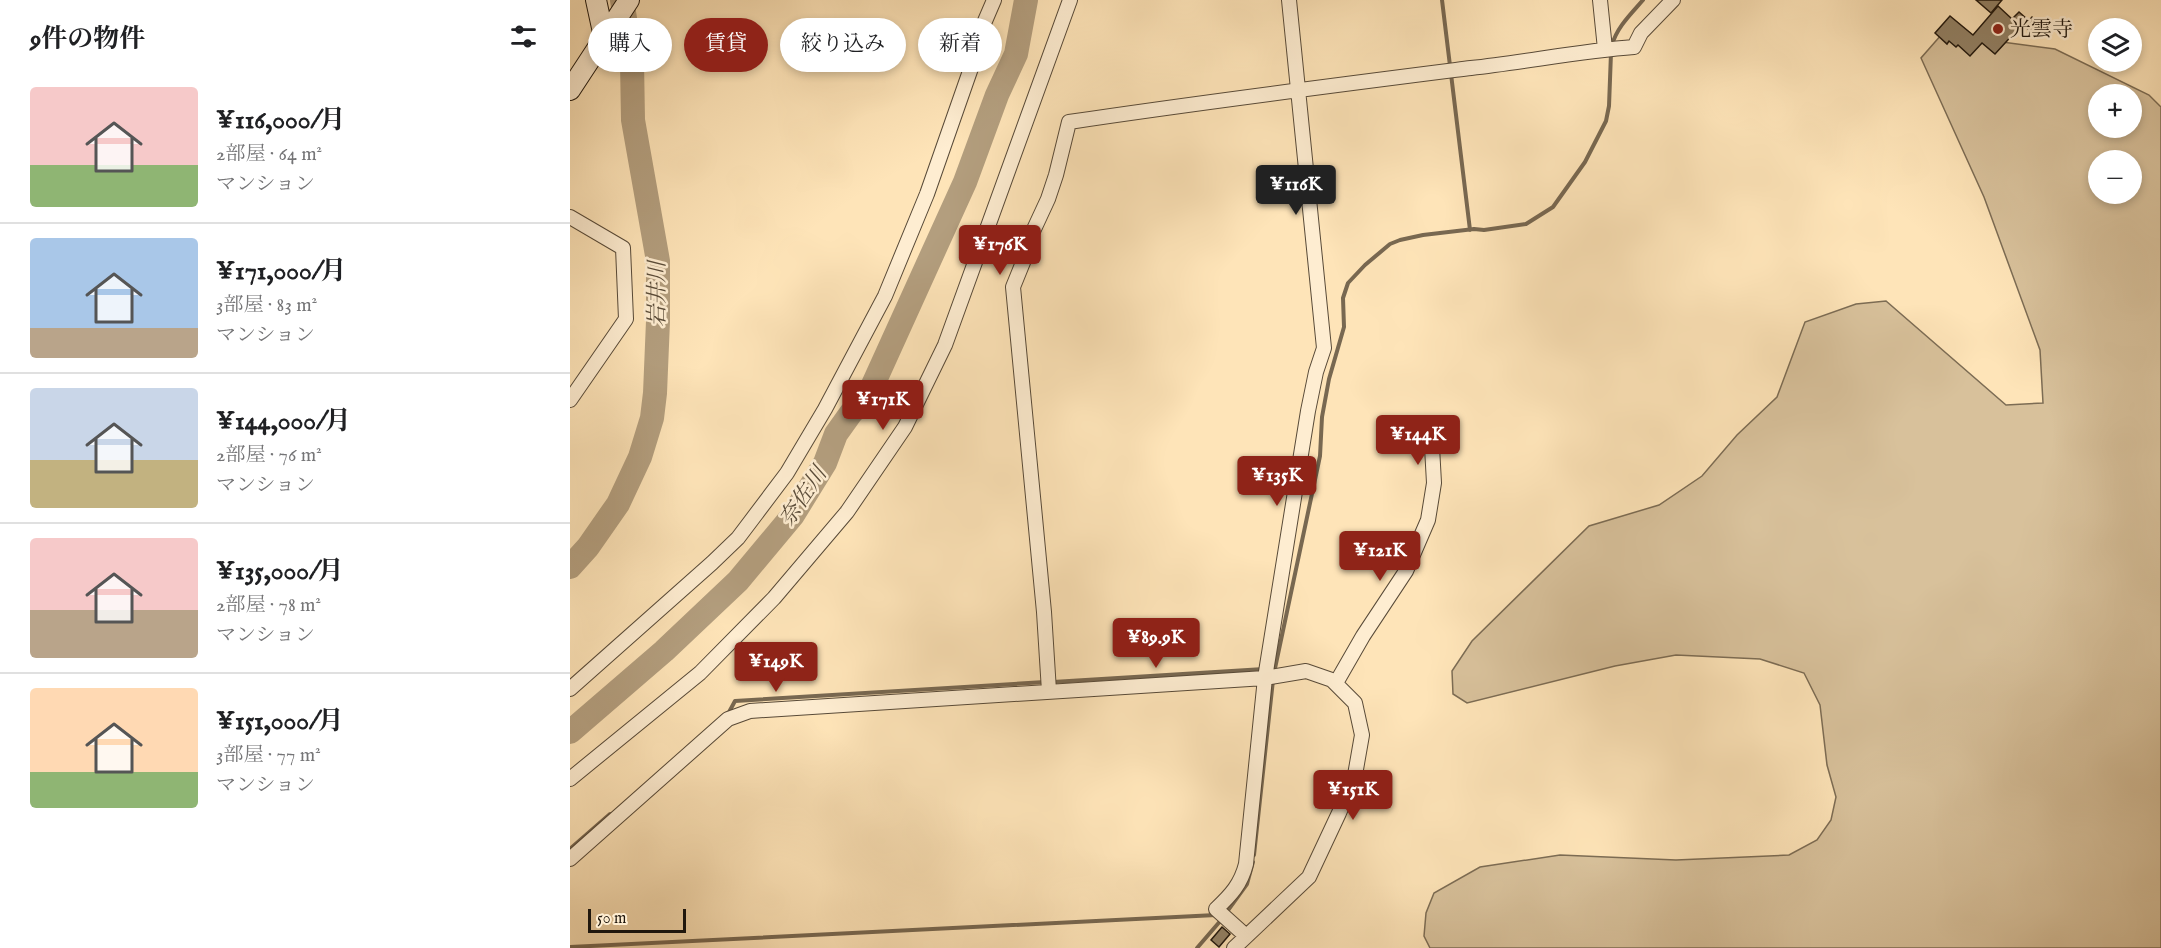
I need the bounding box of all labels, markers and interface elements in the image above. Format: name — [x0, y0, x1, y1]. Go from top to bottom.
place label: 光雲寺 — [2010, 17, 2073, 44]
chip: 購入 — [588, 18, 672, 72]
chip: 賃貸 — [684, 18, 768, 72]
chip: 絞り込み — [780, 18, 906, 72]
chip: 新着 — [918, 18, 1002, 72]
map controls — [2088, 18, 2142, 204]
button: layers — [2088, 18, 2142, 72]
icon: filters — [507, 20, 540, 53]
marker: 光雲寺 — [1991, 22, 2005, 36]
text: 9件の物件 — [30, 23, 145, 56]
button: + — [2088, 84, 2142, 138]
text: ¥116,000/月 — [216, 104, 345, 137]
icon: home — [78, 111, 150, 183]
text: 2部屋 · 64 m² — [216, 142, 322, 167]
button: − — [2088, 150, 2142, 204]
pin: ¥116K — [1254, 165, 1338, 216]
text: マンション — [216, 172, 315, 197]
text: ¥116K — [1270, 172, 1322, 197]
pin: ¥176K — [958, 225, 1042, 276]
text: ¥176K — [973, 232, 1027, 257]
text: ¥171,000/月 — [216, 255, 347, 288]
water label: 岩井川 — [644, 259, 672, 327]
icon: home — [78, 262, 150, 334]
text: 3部屋 · 83 m² — [216, 293, 317, 318]
text: マンション — [216, 323, 315, 348]
pin: ¥171K — [841, 380, 925, 431]
text: ¥171K — [856, 387, 910, 412]
text: ¥144,000/月 — [216, 405, 351, 438]
icon: home — [78, 412, 150, 484]
pin: ¥144K — [1376, 415, 1460, 466]
text: ¥144K — [1390, 422, 1446, 447]
text: 2部屋 · 76 m² — [216, 443, 322, 468]
pin: ¥135K — [1235, 456, 1319, 507]
water label: 奈佐川 — [774, 460, 835, 532]
text: ¥135K — [1251, 463, 1303, 488]
text: マンション — [216, 473, 315, 498]
pin: ¥121K — [1338, 531, 1422, 582]
text: ¥121K — [1353, 538, 1407, 563]
text: ¥135,000/月 — [216, 555, 344, 588]
icon: home — [78, 562, 150, 634]
text: 2部屋 · 78 m² — [216, 593, 321, 618]
pin: ¥89.9K — [1107, 618, 1205, 669]
text: マンション — [216, 623, 315, 648]
text: ¥89.9K — [1127, 625, 1185, 650]
pin: ¥149K — [734, 642, 818, 693]
text: ¥149K — [748, 649, 804, 674]
text: ¥151,000/月 — [216, 705, 344, 738]
icon: home — [78, 712, 150, 784]
text: 3部屋 · 77 m² — [216, 743, 321, 768]
pin: ¥151K — [1311, 770, 1395, 821]
text: マンション — [216, 773, 315, 798]
text: ¥151K — [1327, 777, 1379, 802]
scale bar — [588, 906, 686, 934]
text: 50 m — [597, 909, 626, 929]

